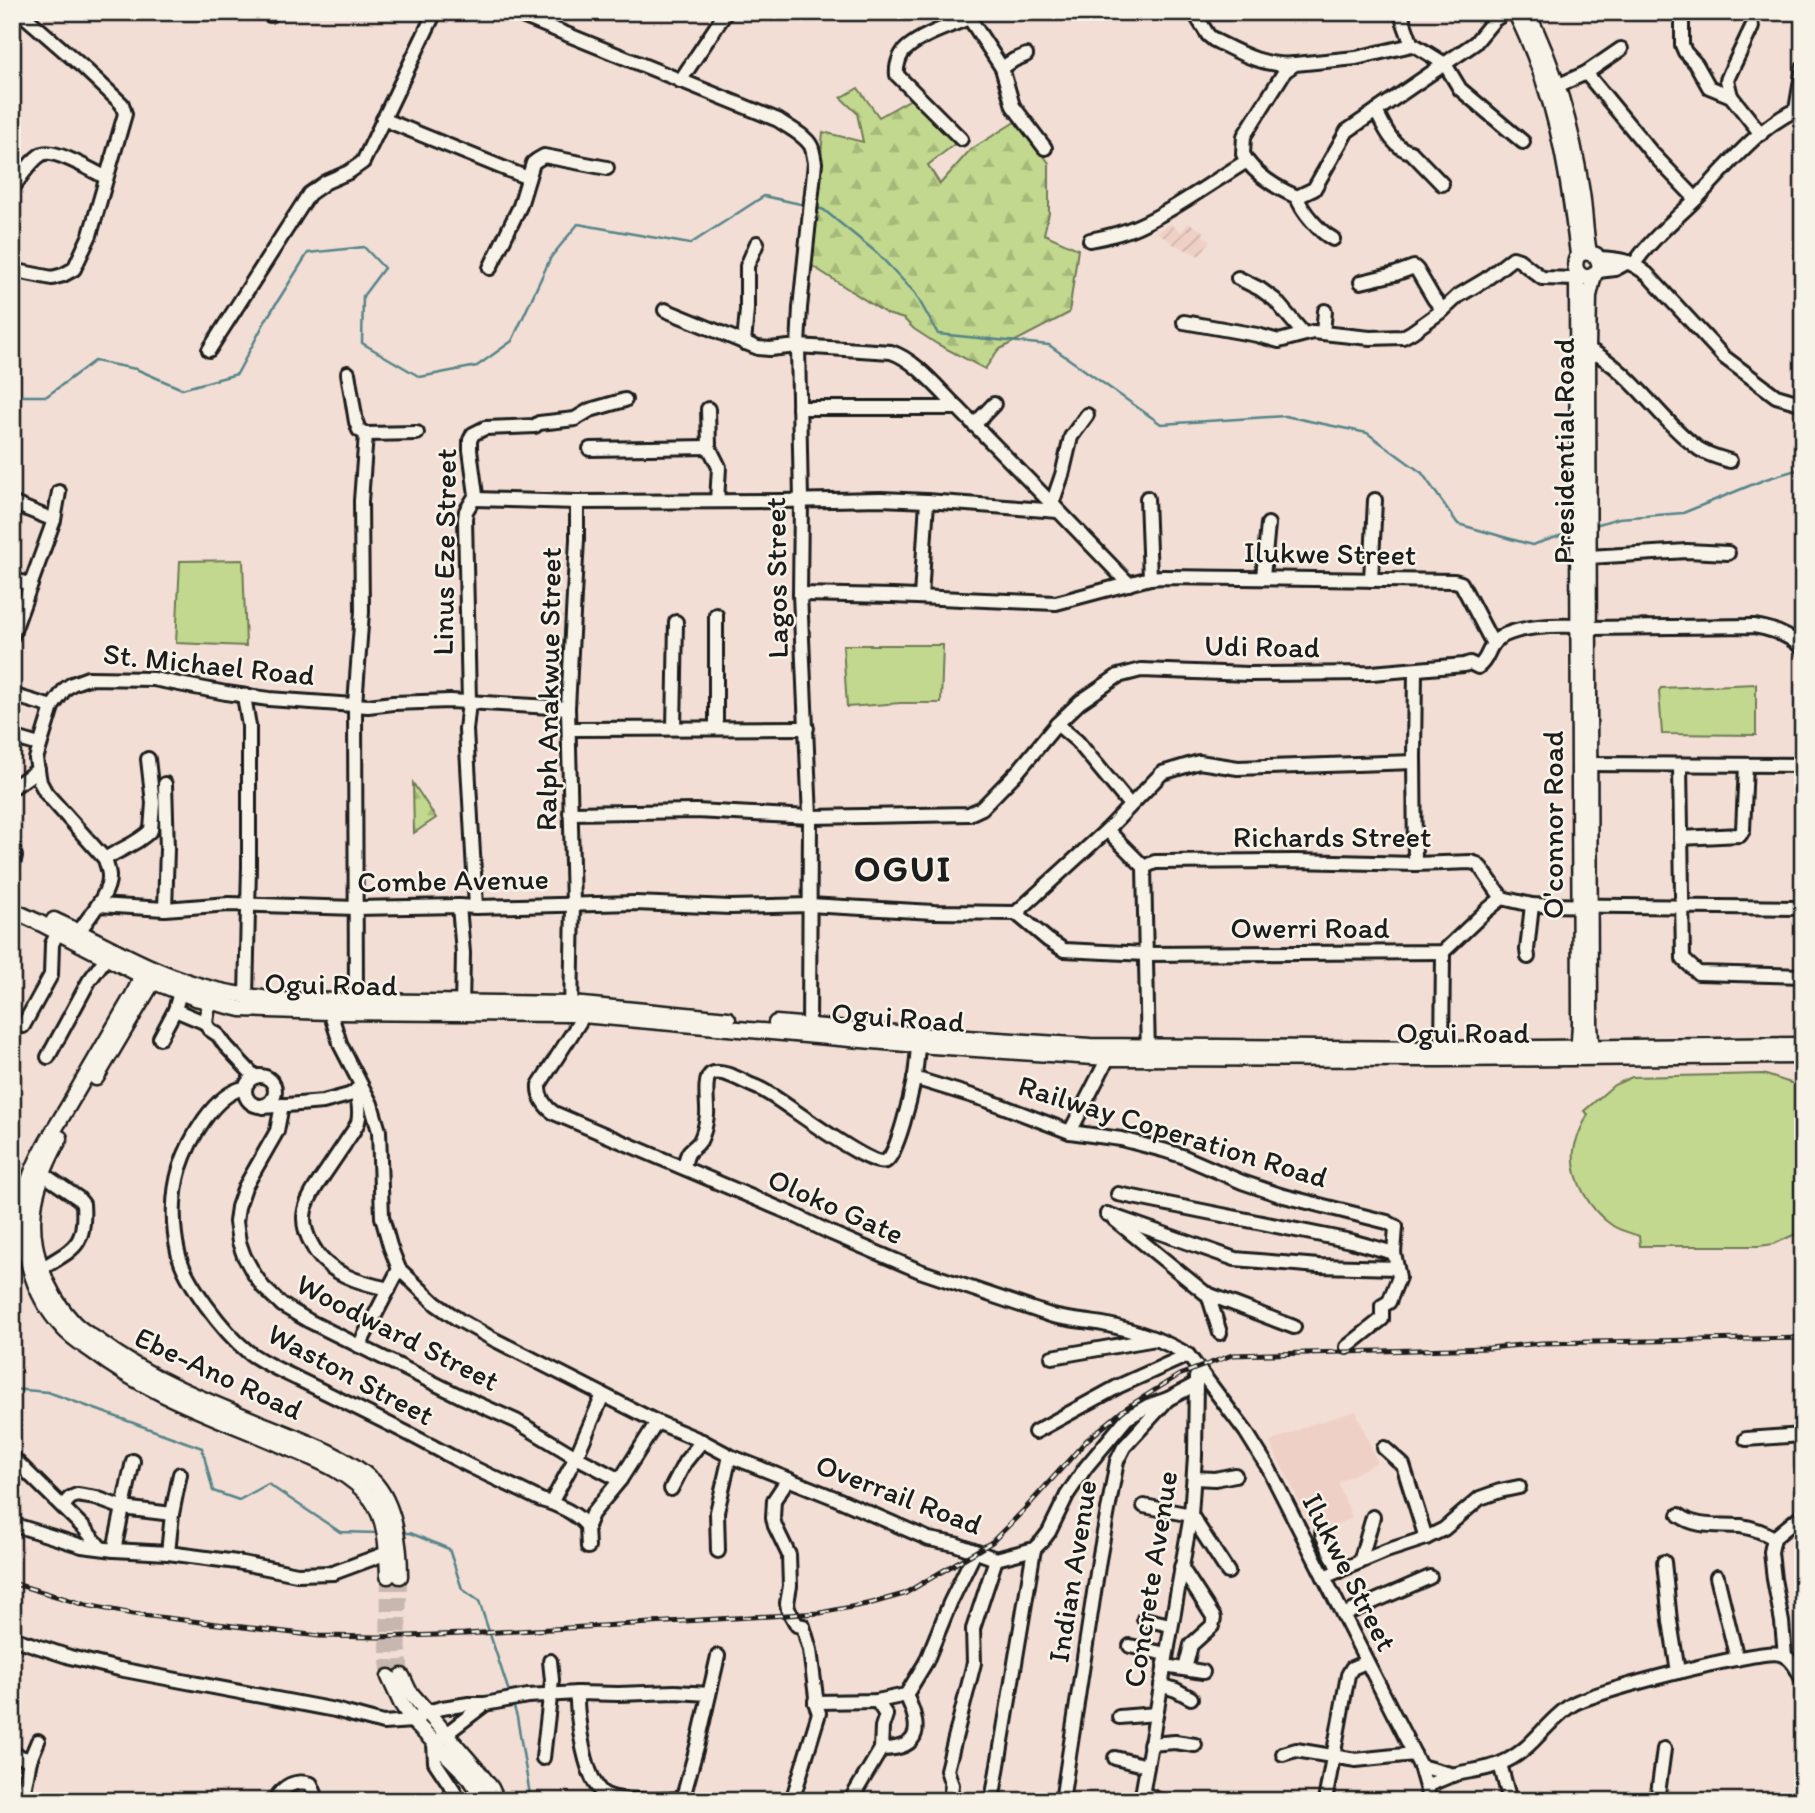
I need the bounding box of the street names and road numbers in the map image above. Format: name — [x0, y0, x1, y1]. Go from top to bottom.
street label: Presidential Road — [1545, 337, 1582, 564]
street label: Linus Eze Street — [424, 448, 464, 656]
street label: Lagos Street — [756, 497, 796, 659]
street label: Ilukwe Street — [1243, 533, 1417, 573]
street label: Ralph Anakwue Street — [527, 547, 569, 831]
street label: Udi Road — [1204, 626, 1320, 666]
street label: St. Michael Road — [101, 635, 317, 693]
street label: O'connor Road — [1534, 731, 1571, 919]
street label: Richards Street — [1233, 818, 1431, 855]
street label: Combe Avenue — [357, 860, 549, 900]
street label: Owerri Road — [1230, 909, 1390, 946]
street label: Ogui Road — [264, 964, 399, 1004]
street label: Ogui Road — [830, 994, 966, 1040]
street label: Ogui Road — [1396, 1014, 1530, 1051]
street label: Railway Coperation Road — [1014, 1066, 1332, 1196]
street label: Oloko Gate — [762, 1160, 910, 1252]
street label: Woodward Street — [290, 1265, 506, 1399]
street label: Waston Street — [261, 1315, 441, 1433]
street label: Ebe-Ano Road — [129, 1318, 309, 1428]
street label: Overrail Road — [811, 1445, 987, 1543]
street label: Concrete Avenue — [1115, 1468, 1185, 1690]
street label: Indian Avenue — [1039, 1477, 1105, 1665]
street label: Ilukwe Street — [1294, 1487, 1406, 1657]

